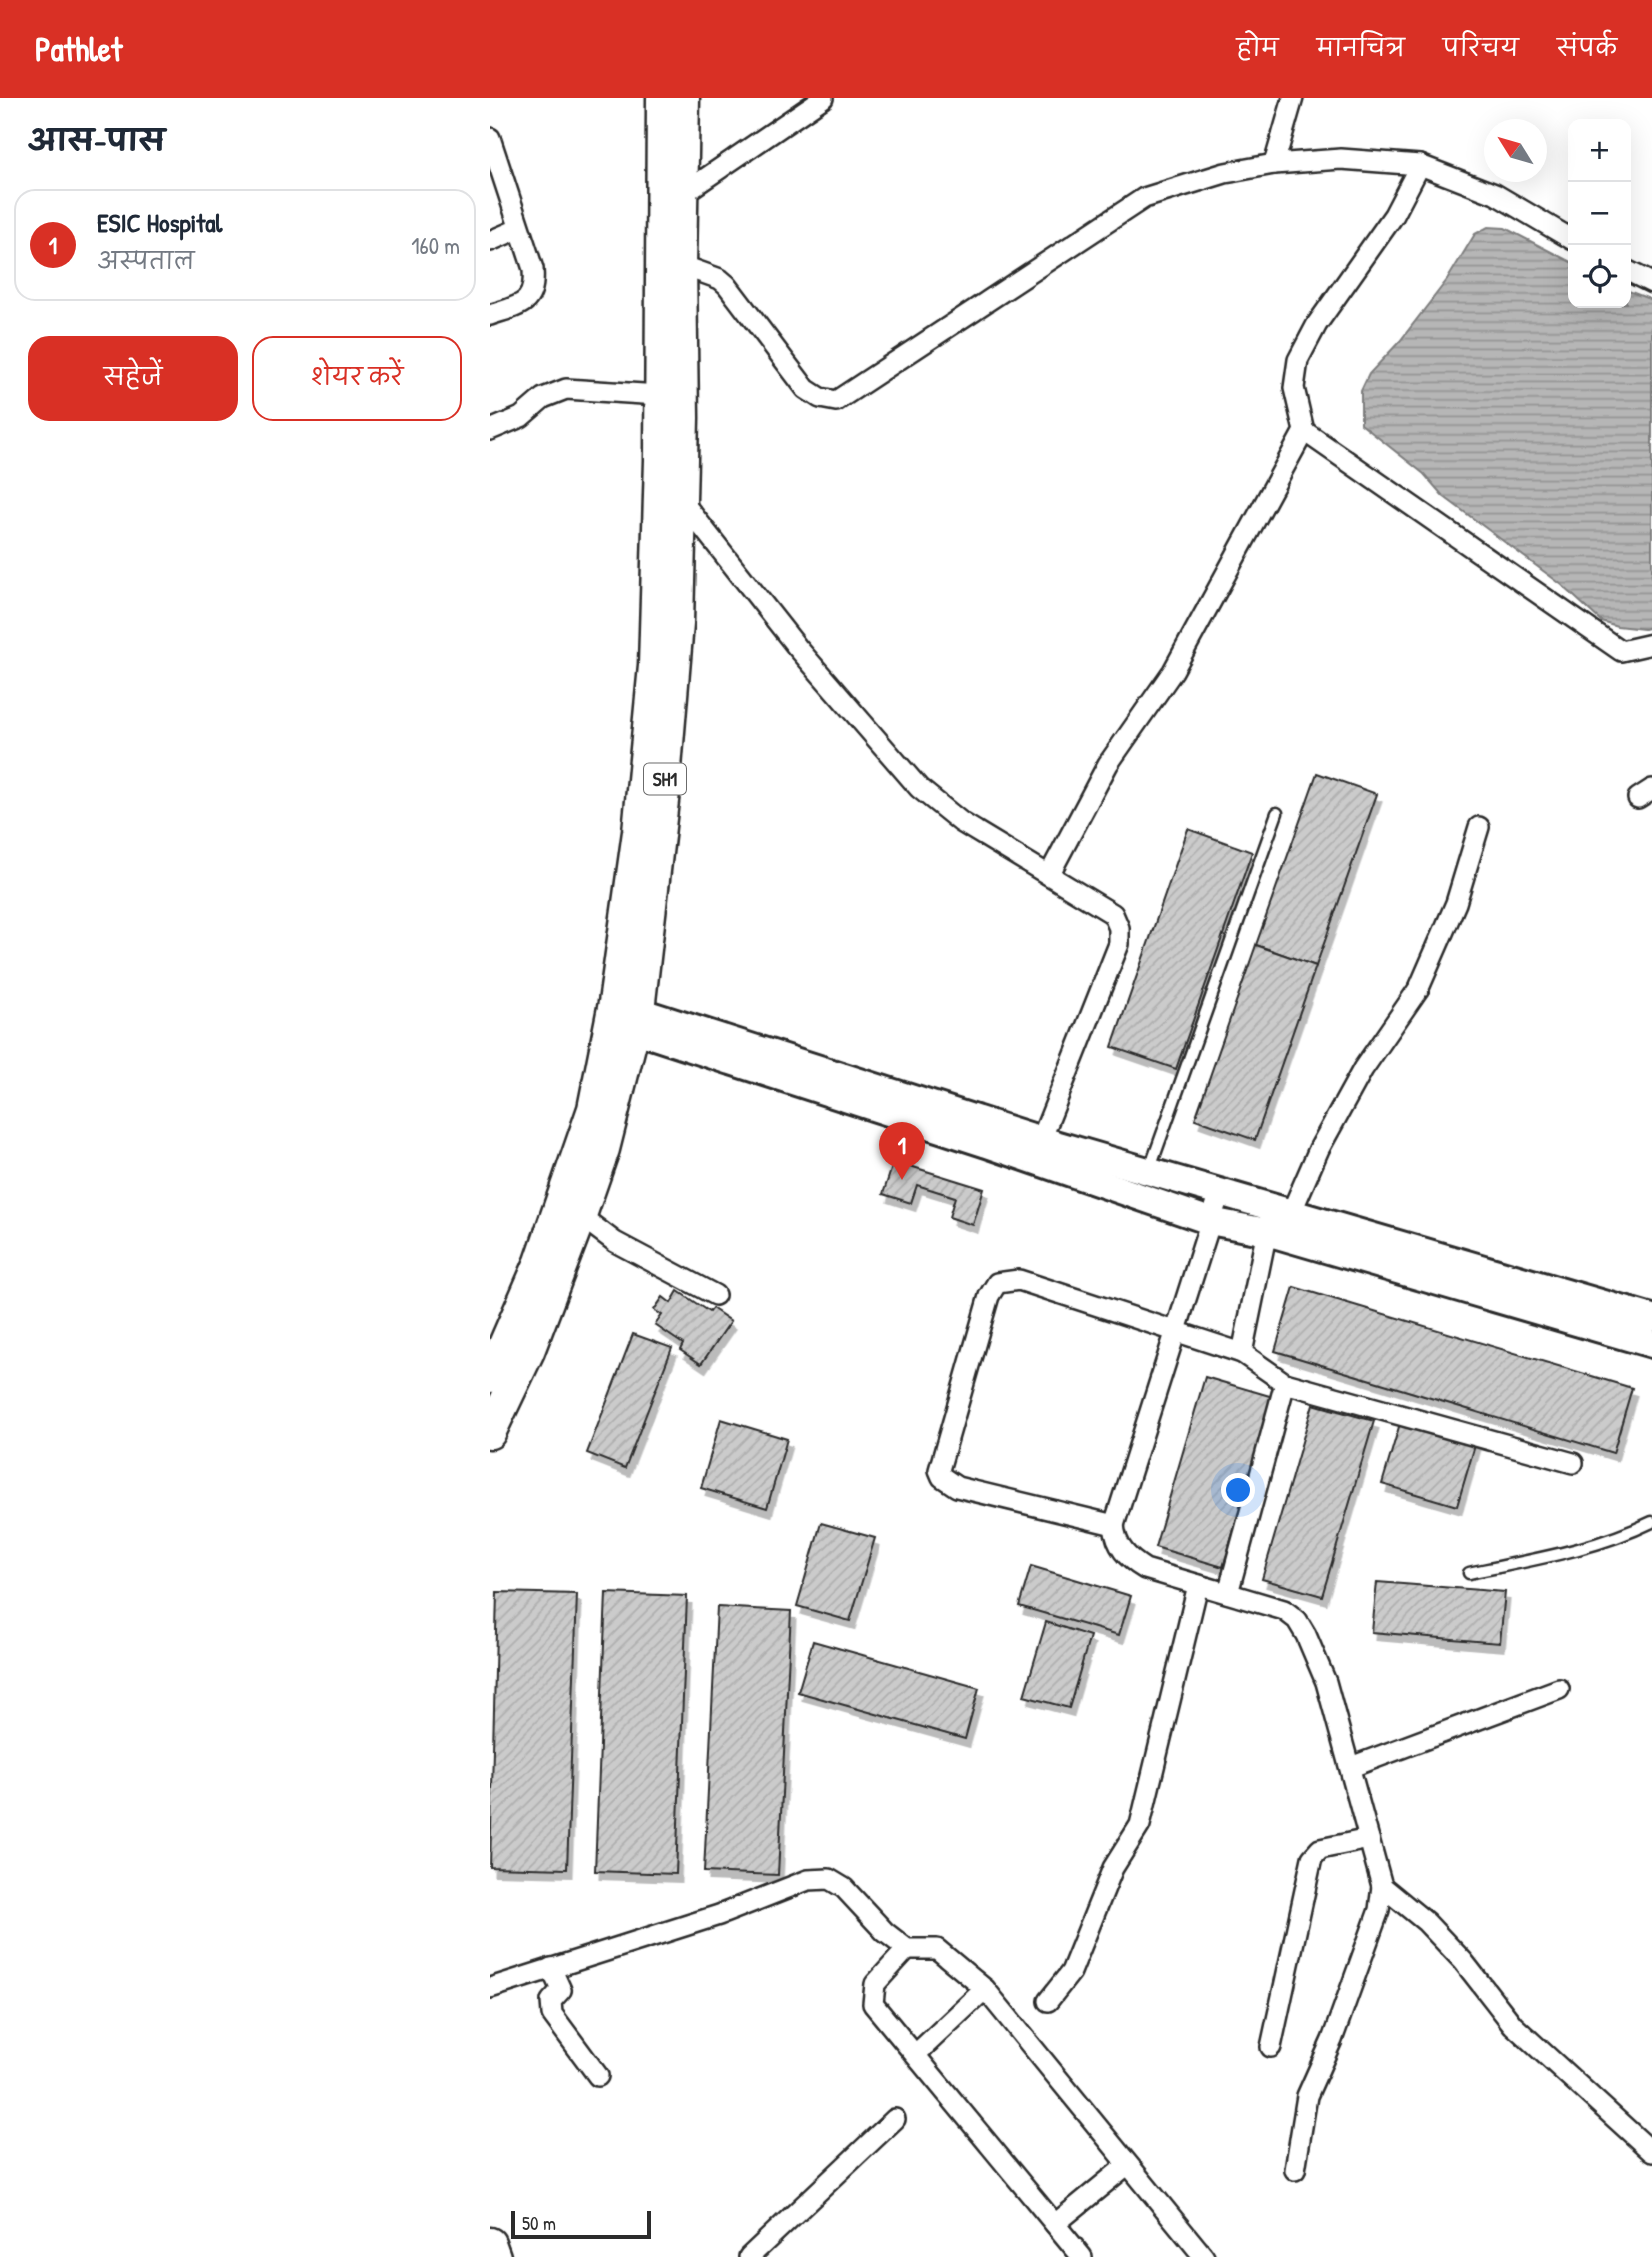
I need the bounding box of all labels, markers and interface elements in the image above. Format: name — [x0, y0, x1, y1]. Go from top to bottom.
text: Pathlet — [35, 27, 122, 71]
text: होम — [1236, 31, 1279, 63]
text: मानचित्र — [1317, 31, 1405, 63]
text: परिचय — [1443, 31, 1519, 63]
text: संपर्क — [1557, 31, 1617, 63]
north arrow — [1484, 119, 1547, 182]
map controls — [1568, 119, 1631, 308]
button: + — [1568, 119, 1631, 182]
text: आस-पास — [28, 120, 165, 160]
button: − — [1568, 182, 1631, 245]
text: ESIC Hospital — [97, 205, 222, 240]
text: 1 — [49, 230, 57, 261]
text: 160 m — [411, 230, 460, 261]
text: अस्पताल — [97, 245, 195, 276]
button: locate — [1568, 245, 1631, 308]
button: सहेजें — [28, 336, 238, 421]
button: शेयर करें — [252, 336, 462, 421]
road number: SH1 — [644, 764, 686, 794]
pin: 1 — [879, 1122, 925, 1180]
your location — [1221, 1473, 1255, 1507]
scale bar — [511, 2208, 651, 2240]
text: 50 m — [522, 2210, 556, 2236]

